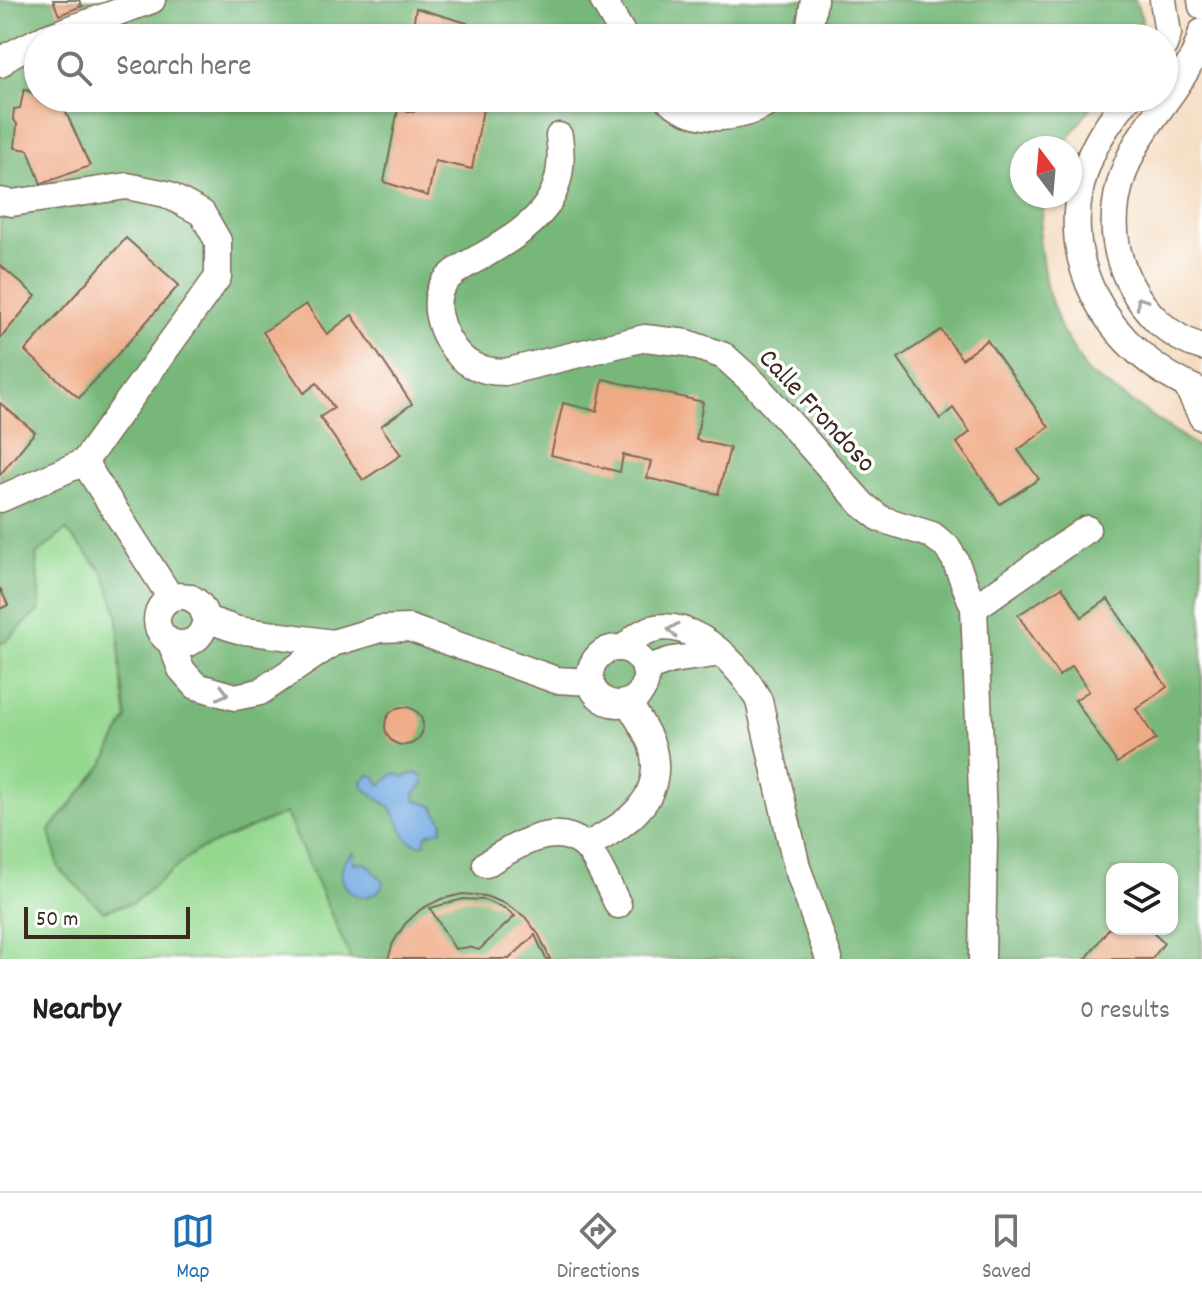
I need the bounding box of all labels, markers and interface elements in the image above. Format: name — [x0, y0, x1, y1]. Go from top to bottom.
search box — [24, 24, 1178, 112]
icon: search — [52, 46, 96, 90]
text: Search here — [116, 47, 252, 90]
north arrow — [1010, 136, 1082, 208]
one-way arrow — [1136, 296, 1151, 310]
street label: Calle Frondoso — [747, 341, 884, 484]
one-way arrow — [667, 622, 680, 639]
one-way arrow — [215, 684, 229, 701]
map controls — [1106, 863, 1178, 935]
button: layers — [1106, 863, 1178, 935]
scale bar — [24, 903, 190, 939]
text: 50 m — [36, 905, 78, 936]
text: Nearby — [32, 987, 121, 1036]
text: 0 results — [1080, 993, 1170, 1030]
tab: Map — [171, 1209, 215, 1288]
tab: Directions — [557, 1209, 640, 1288]
tab: Saved — [982, 1209, 1031, 1288]

